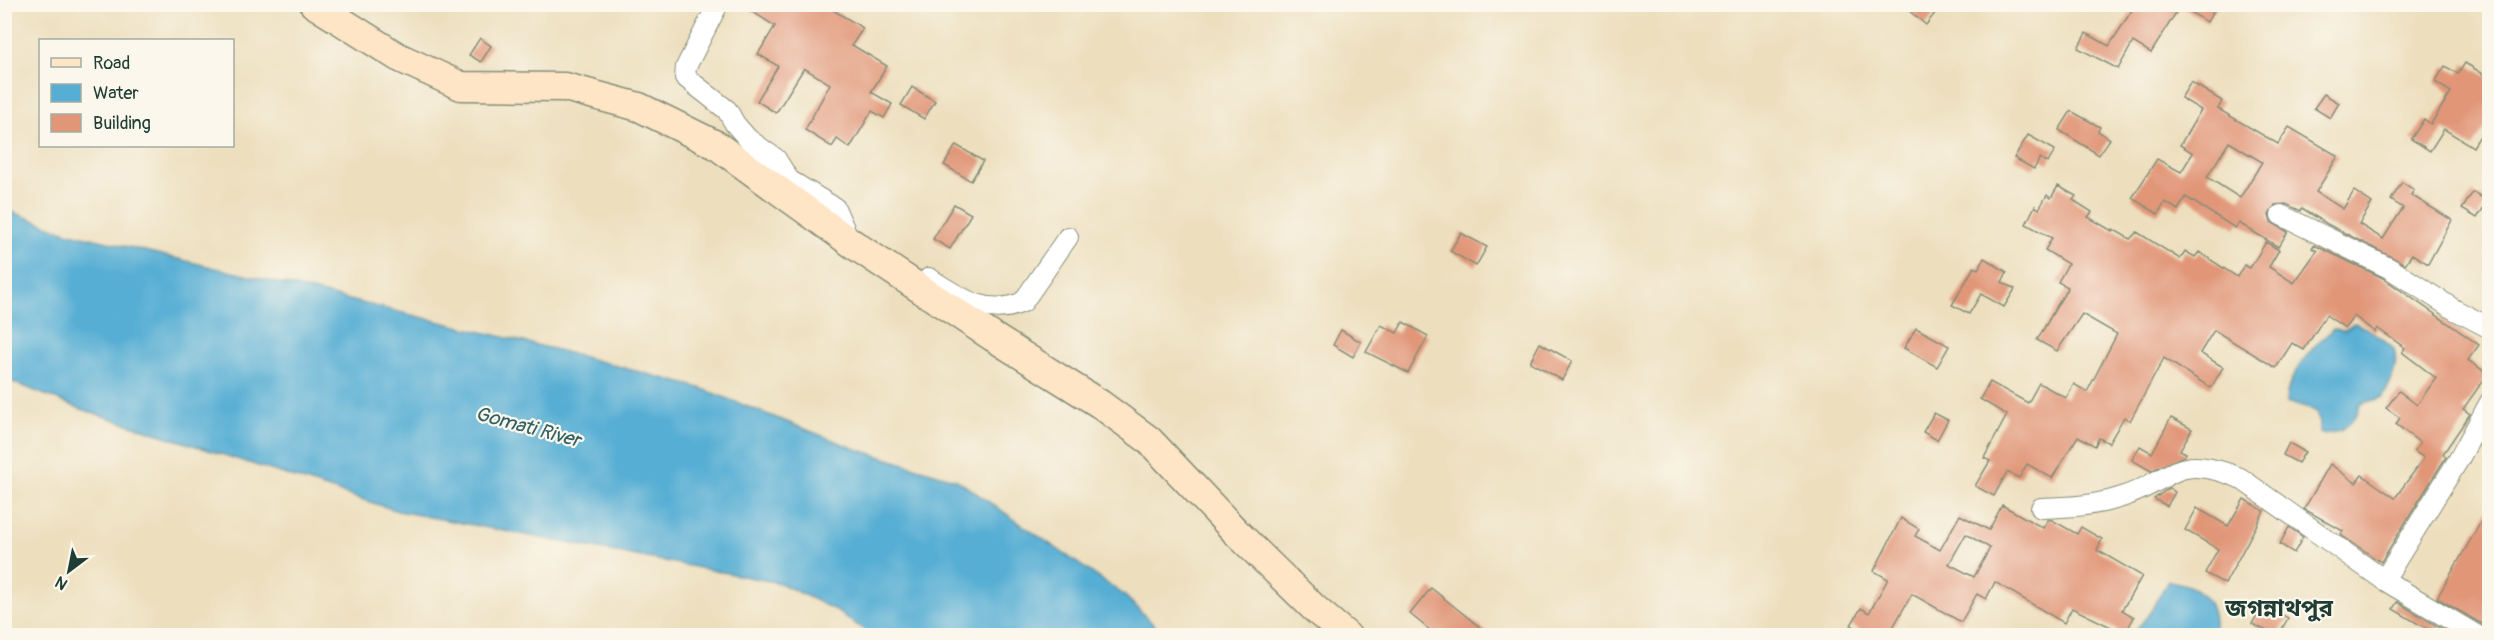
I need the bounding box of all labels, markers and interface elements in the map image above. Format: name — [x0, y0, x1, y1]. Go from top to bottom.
legend — [39, 39, 234, 147]
text: Road — [93, 52, 130, 75]
text: Water — [93, 82, 139, 105]
text: Building — [93, 112, 151, 135]
water label: Gomati River — [473, 401, 586, 454]
north arrow — [39, 541, 99, 601]
text: N — [52, 571, 71, 594]
district label: জগন্নাথপুর — [2224, 594, 2334, 623]

